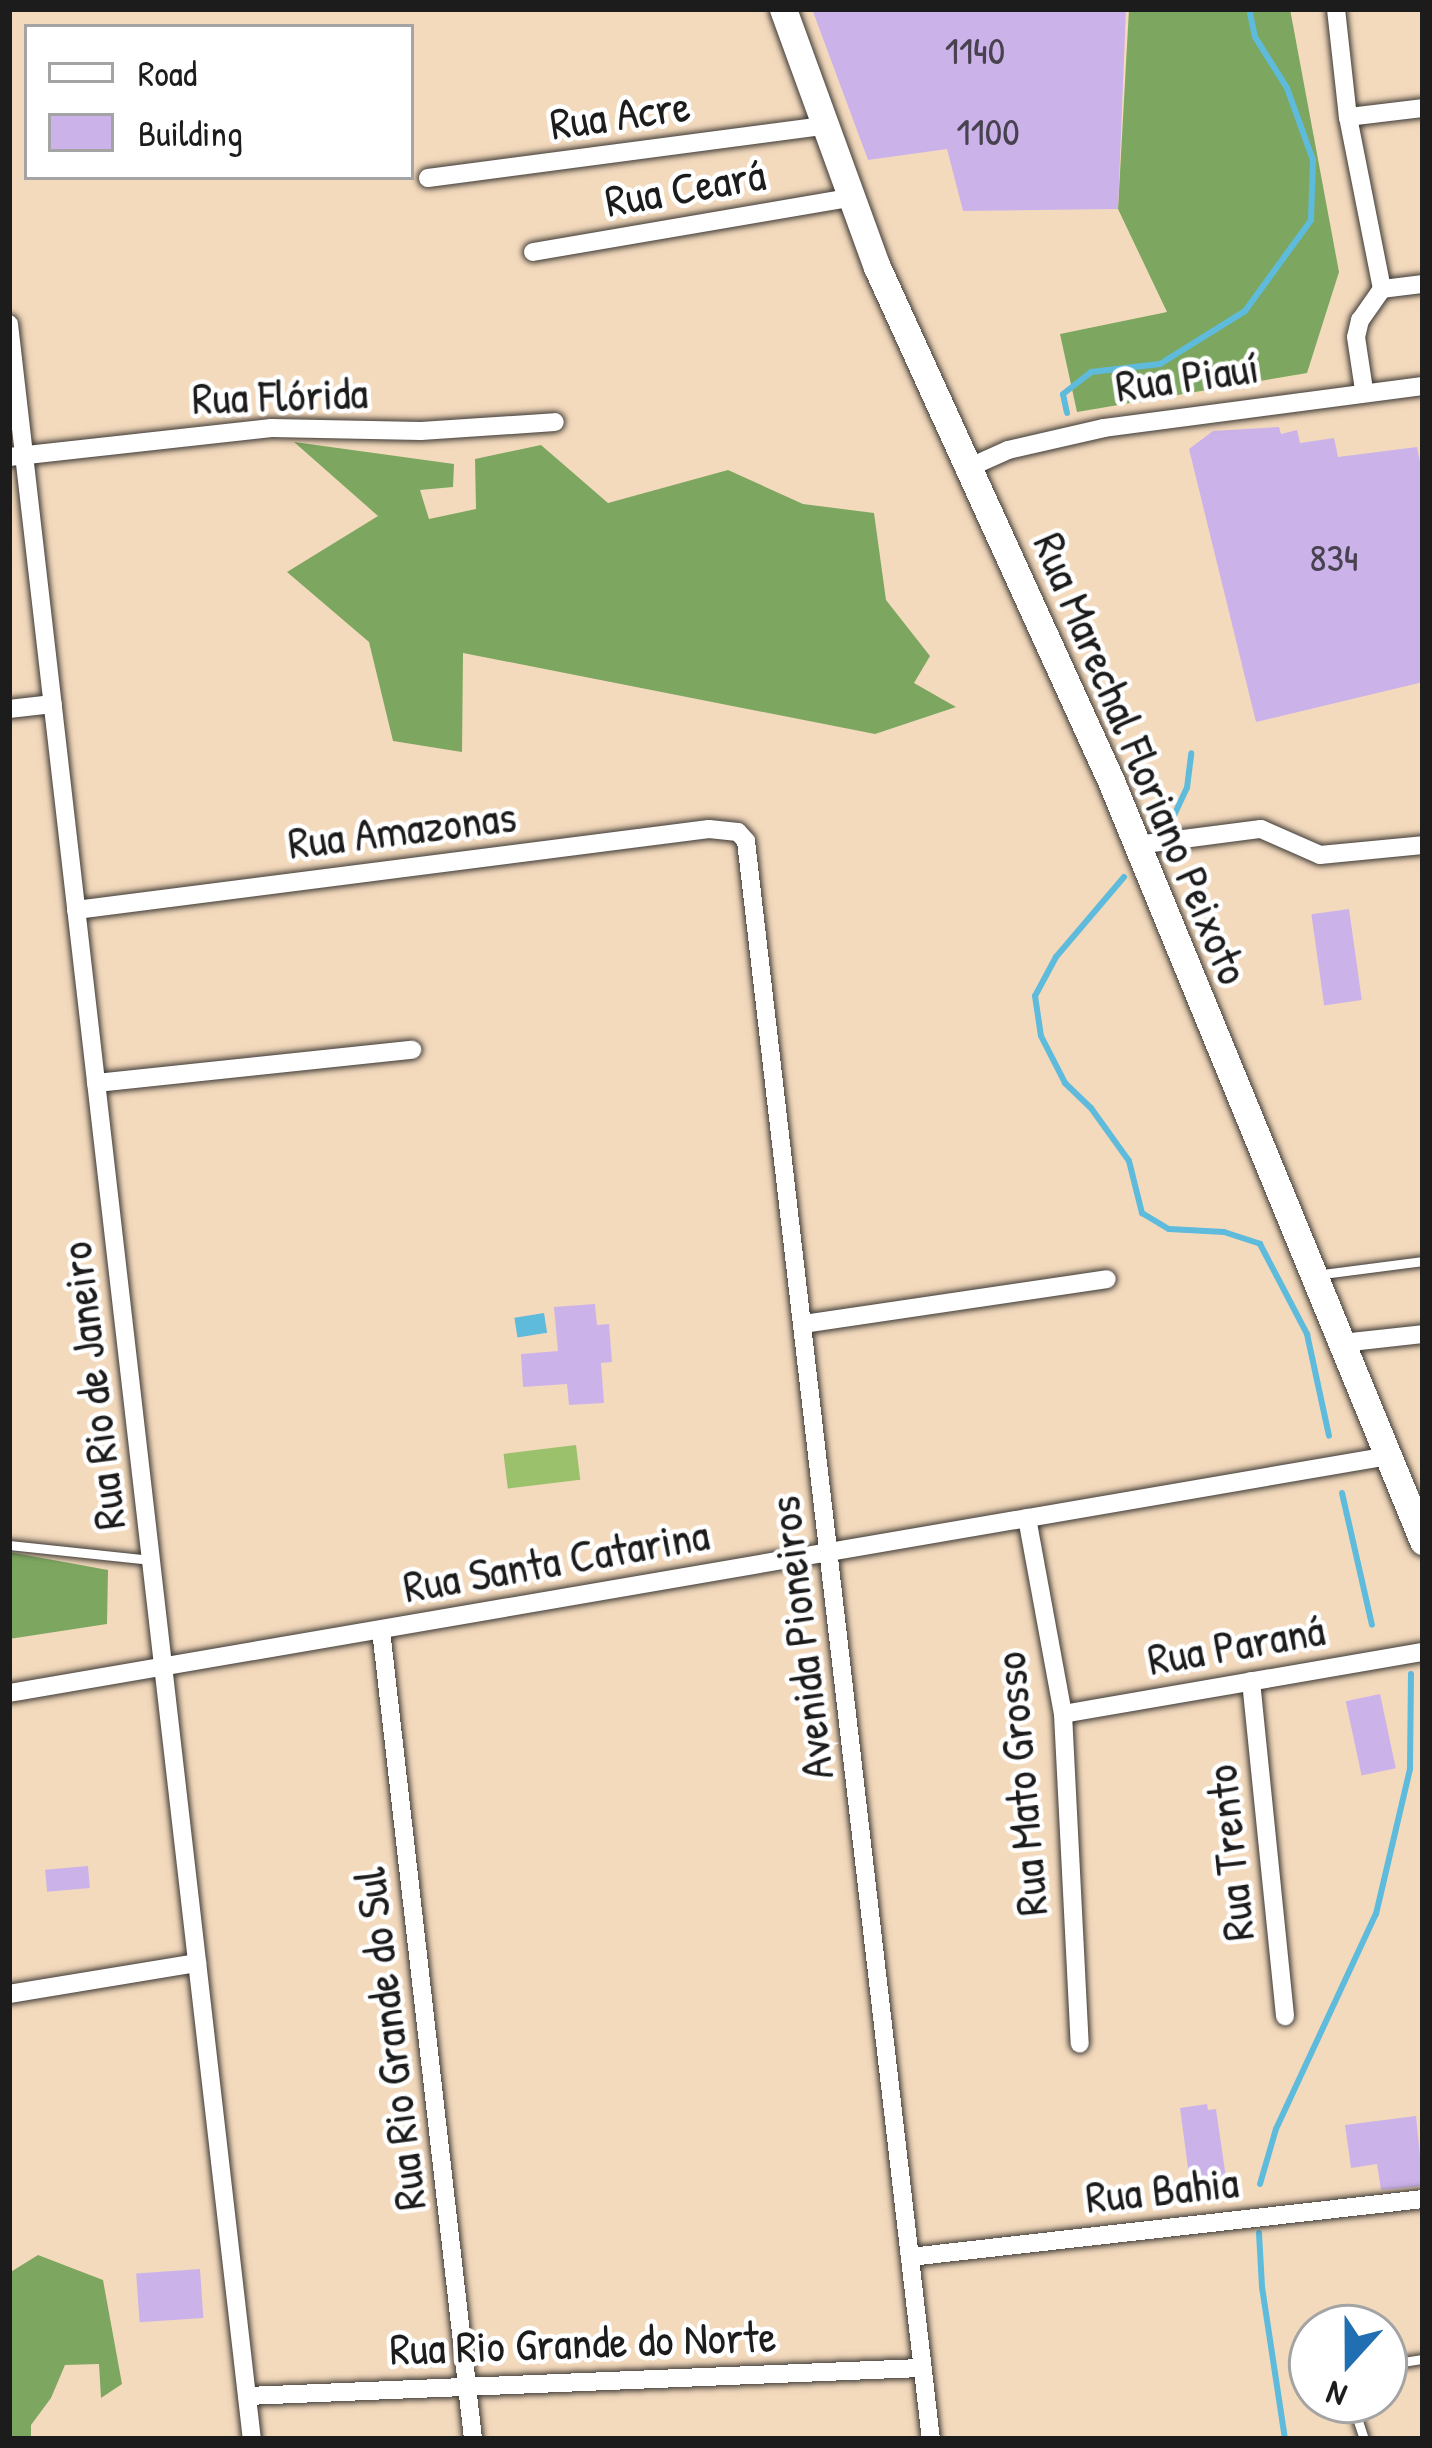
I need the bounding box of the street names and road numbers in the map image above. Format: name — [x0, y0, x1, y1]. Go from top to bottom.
street label: Rua Acre — [546, 77, 694, 151]
street label: Rua Ceará — [601, 146, 769, 228]
street label: Rua Piauí — [1112, 339, 1262, 413]
street label: Rua Flórida — [191, 365, 369, 425]
street label: Rua Marechal Floriano Peixoto — [1022, 524, 1262, 992]
street label: Rua Amazonas — [285, 788, 519, 870]
street label: Rua Rio de Janeiro — [48, 1239, 136, 1533]
street label: Avenida Pioneiros — [756, 1493, 844, 1783]
street label: Rua Santa Catarina — [399, 1507, 713, 1613]
street label: Rua Paraná — [1143, 1602, 1329, 1686]
street label: Rua Mato Grosso — [982, 1650, 1058, 1918]
street label: Rua Trento — [1193, 1762, 1265, 1944]
street label: Rua Rio Grande do Sul — [341, 1865, 437, 2213]
street label: Rua Bahia — [1083, 2154, 1241, 2224]
street label: Rua Rio Grande do Norte — [389, 2308, 777, 2376]

